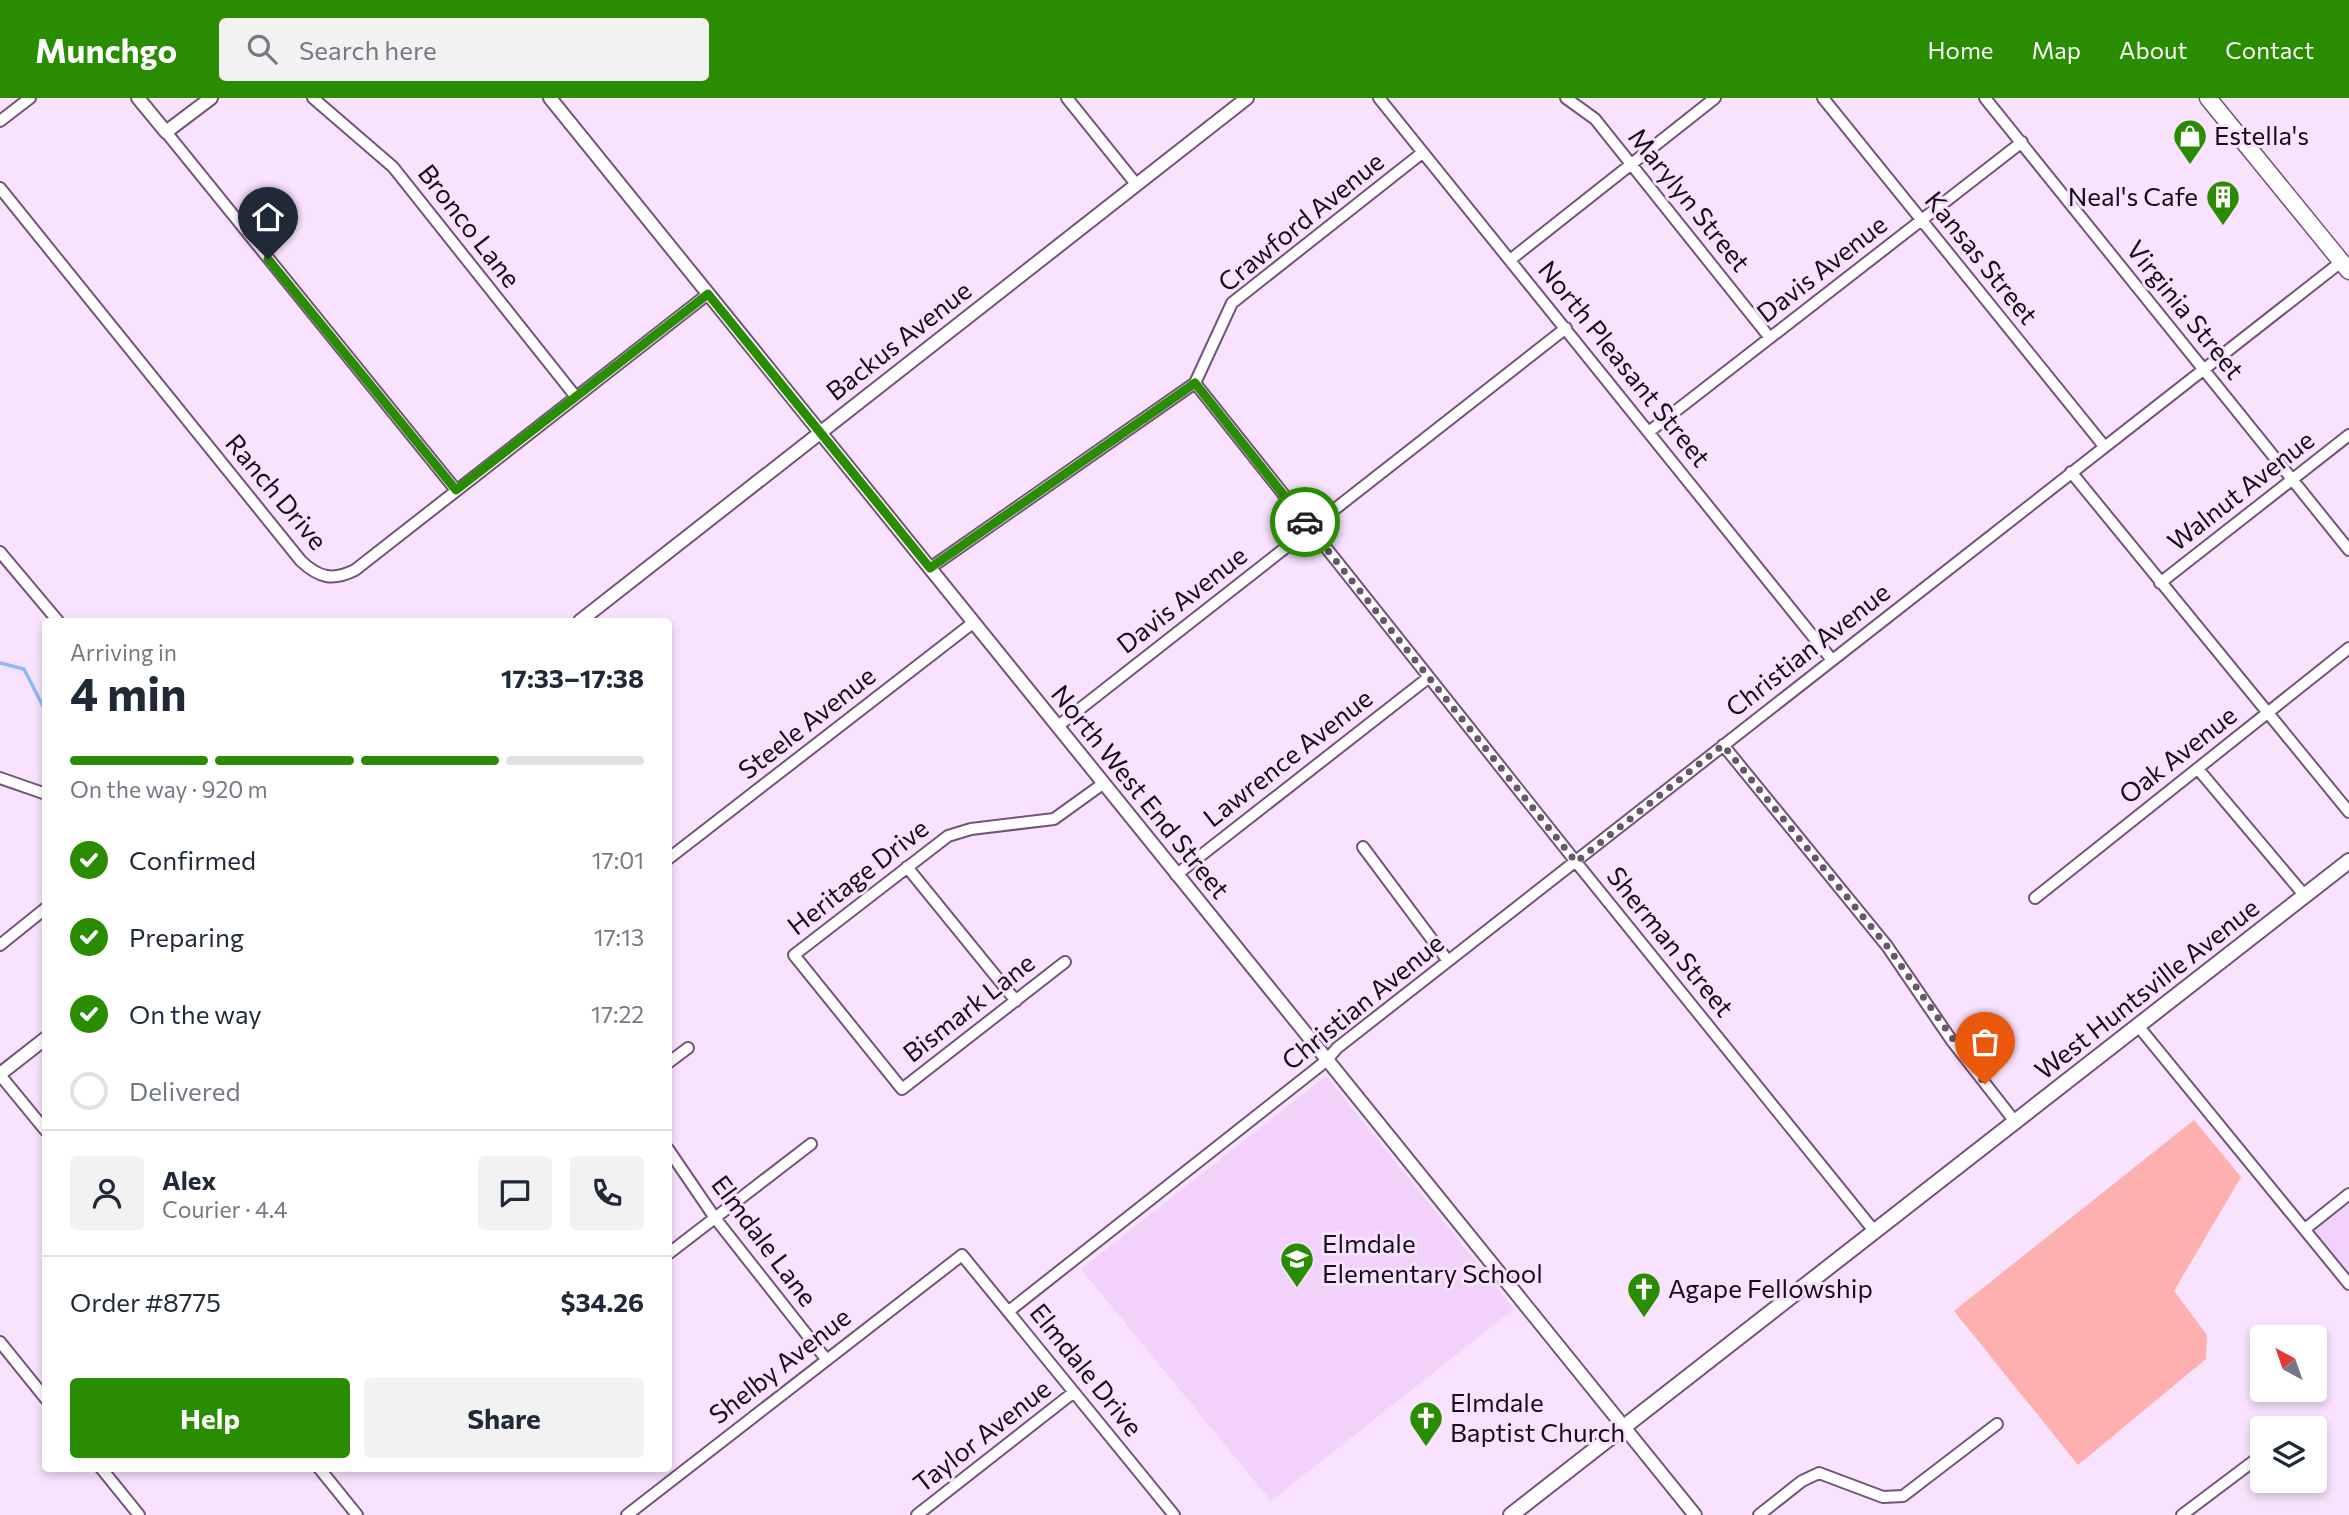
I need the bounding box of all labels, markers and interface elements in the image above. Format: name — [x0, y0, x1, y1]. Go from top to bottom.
search box — [219, 18, 709, 81]
text: Munchgo — [35, 29, 177, 70]
icon: search — [243, 30, 281, 68]
text: Search here — [299, 34, 437, 65]
text: Home — [1928, 35, 1994, 64]
text: Map — [2032, 35, 2081, 64]
text: About — [2119, 35, 2187, 64]
text: Contact — [2225, 35, 2314, 64]
shop icon: Estella's — [2171, 117, 2209, 166]
place label: Estella's — [2214, 119, 2309, 150]
street label: Marylyn Street — [1623, 121, 1757, 277]
street label: Crawford Avenue — [1211, 145, 1389, 297]
street label: Bronco Lane — [413, 157, 528, 293]
building icon: Neal's Cafe — [2204, 178, 2242, 227]
place label: Neal's Cafe — [2068, 180, 2198, 211]
street label: Kansas Street — [1919, 184, 2045, 330]
pin — [238, 187, 298, 259]
icon: home — [249, 198, 287, 236]
street label: Davis Avenue — [1750, 208, 1892, 328]
street label: Virginia Street — [2121, 233, 2251, 385]
street label: North Pleasant Street — [1533, 254, 1718, 472]
street label: Backus Avenue — [819, 274, 977, 406]
street label: Walnut Avenue — [2161, 423, 2319, 557]
street label: Ranch Drive — [220, 427, 334, 555]
courier — [1270, 487, 1340, 557]
icon: car — [1286, 503, 1324, 541]
street label: Davis Avenue — [1110, 539, 1252, 659]
street label: Christian Avenue — [1719, 575, 1895, 722]
text: Arriving in — [70, 638, 177, 666]
street label: Steele Avenue — [732, 659, 881, 785]
text: 17:33–17:38 — [501, 662, 644, 693]
text: 4 min — [70, 664, 187, 720]
street label: North West End Street — [1046, 678, 1237, 904]
street label: Lawrence Avenue — [1196, 681, 1378, 832]
street label: Oak Avenue — [2112, 698, 2242, 809]
text: On the way · 920 m — [70, 775, 268, 803]
street label: Heritage Drive — [781, 811, 934, 940]
icon: check — [70, 841, 108, 879]
text: Confirmed — [129, 844, 256, 875]
text: 17:01 — [592, 846, 644, 874]
street label: Sherman Street — [1601, 860, 1741, 1022]
street label: West Huntsville Avenue — [2028, 891, 2264, 1085]
icon: check — [70, 918, 108, 956]
text: Preparing — [129, 921, 244, 952]
text: 17:13 — [594, 923, 644, 951]
street label: Christian Avenue — [1275, 926, 1449, 1076]
street label: Bismark Lane — [896, 946, 1040, 1068]
icon: check — [70, 995, 108, 1033]
text: On the way — [129, 998, 262, 1029]
text: 17:22 — [591, 1000, 644, 1028]
pin — [1955, 1012, 2015, 1084]
icon: bag — [1966, 1023, 2004, 1061]
text: Delivered — [129, 1075, 240, 1106]
button: person — [70, 1156, 144, 1230]
button: chat — [478, 1156, 552, 1230]
button: phone — [570, 1156, 644, 1230]
text: Alex — [162, 1164, 216, 1195]
street label: Elmdale Lane — [706, 1169, 824, 1312]
text: Courier · 4.4 — [162, 1195, 288, 1223]
place label: Elmdale Elementary School — [1322, 1227, 1543, 1288]
school or university icon: Elmdale Elementary School — [1278, 1240, 1316, 1289]
church icon: Agape Fellowship — [1625, 1270, 1663, 1319]
place label: Agape Fellowship — [1668, 1272, 1873, 1303]
text: Order #8775 — [70, 1286, 221, 1317]
text: $34.26 — [561, 1286, 644, 1317]
street label: Elmdale Drive — [1024, 1297, 1150, 1442]
street label: Shelby Avenue — [702, 1300, 856, 1430]
north arrow — [2250, 1325, 2328, 1402]
map controls — [2250, 1325, 2327, 1493]
street label: Taylor Avenue — [906, 1372, 1056, 1498]
button: Help — [70, 1378, 350, 1458]
button: Share — [364, 1378, 644, 1458]
place label: Elmdale Baptist Church — [1450, 1386, 1625, 1447]
church icon: Elmdale Baptist Church — [1407, 1399, 1445, 1448]
button: layers — [2250, 1416, 2327, 1493]

